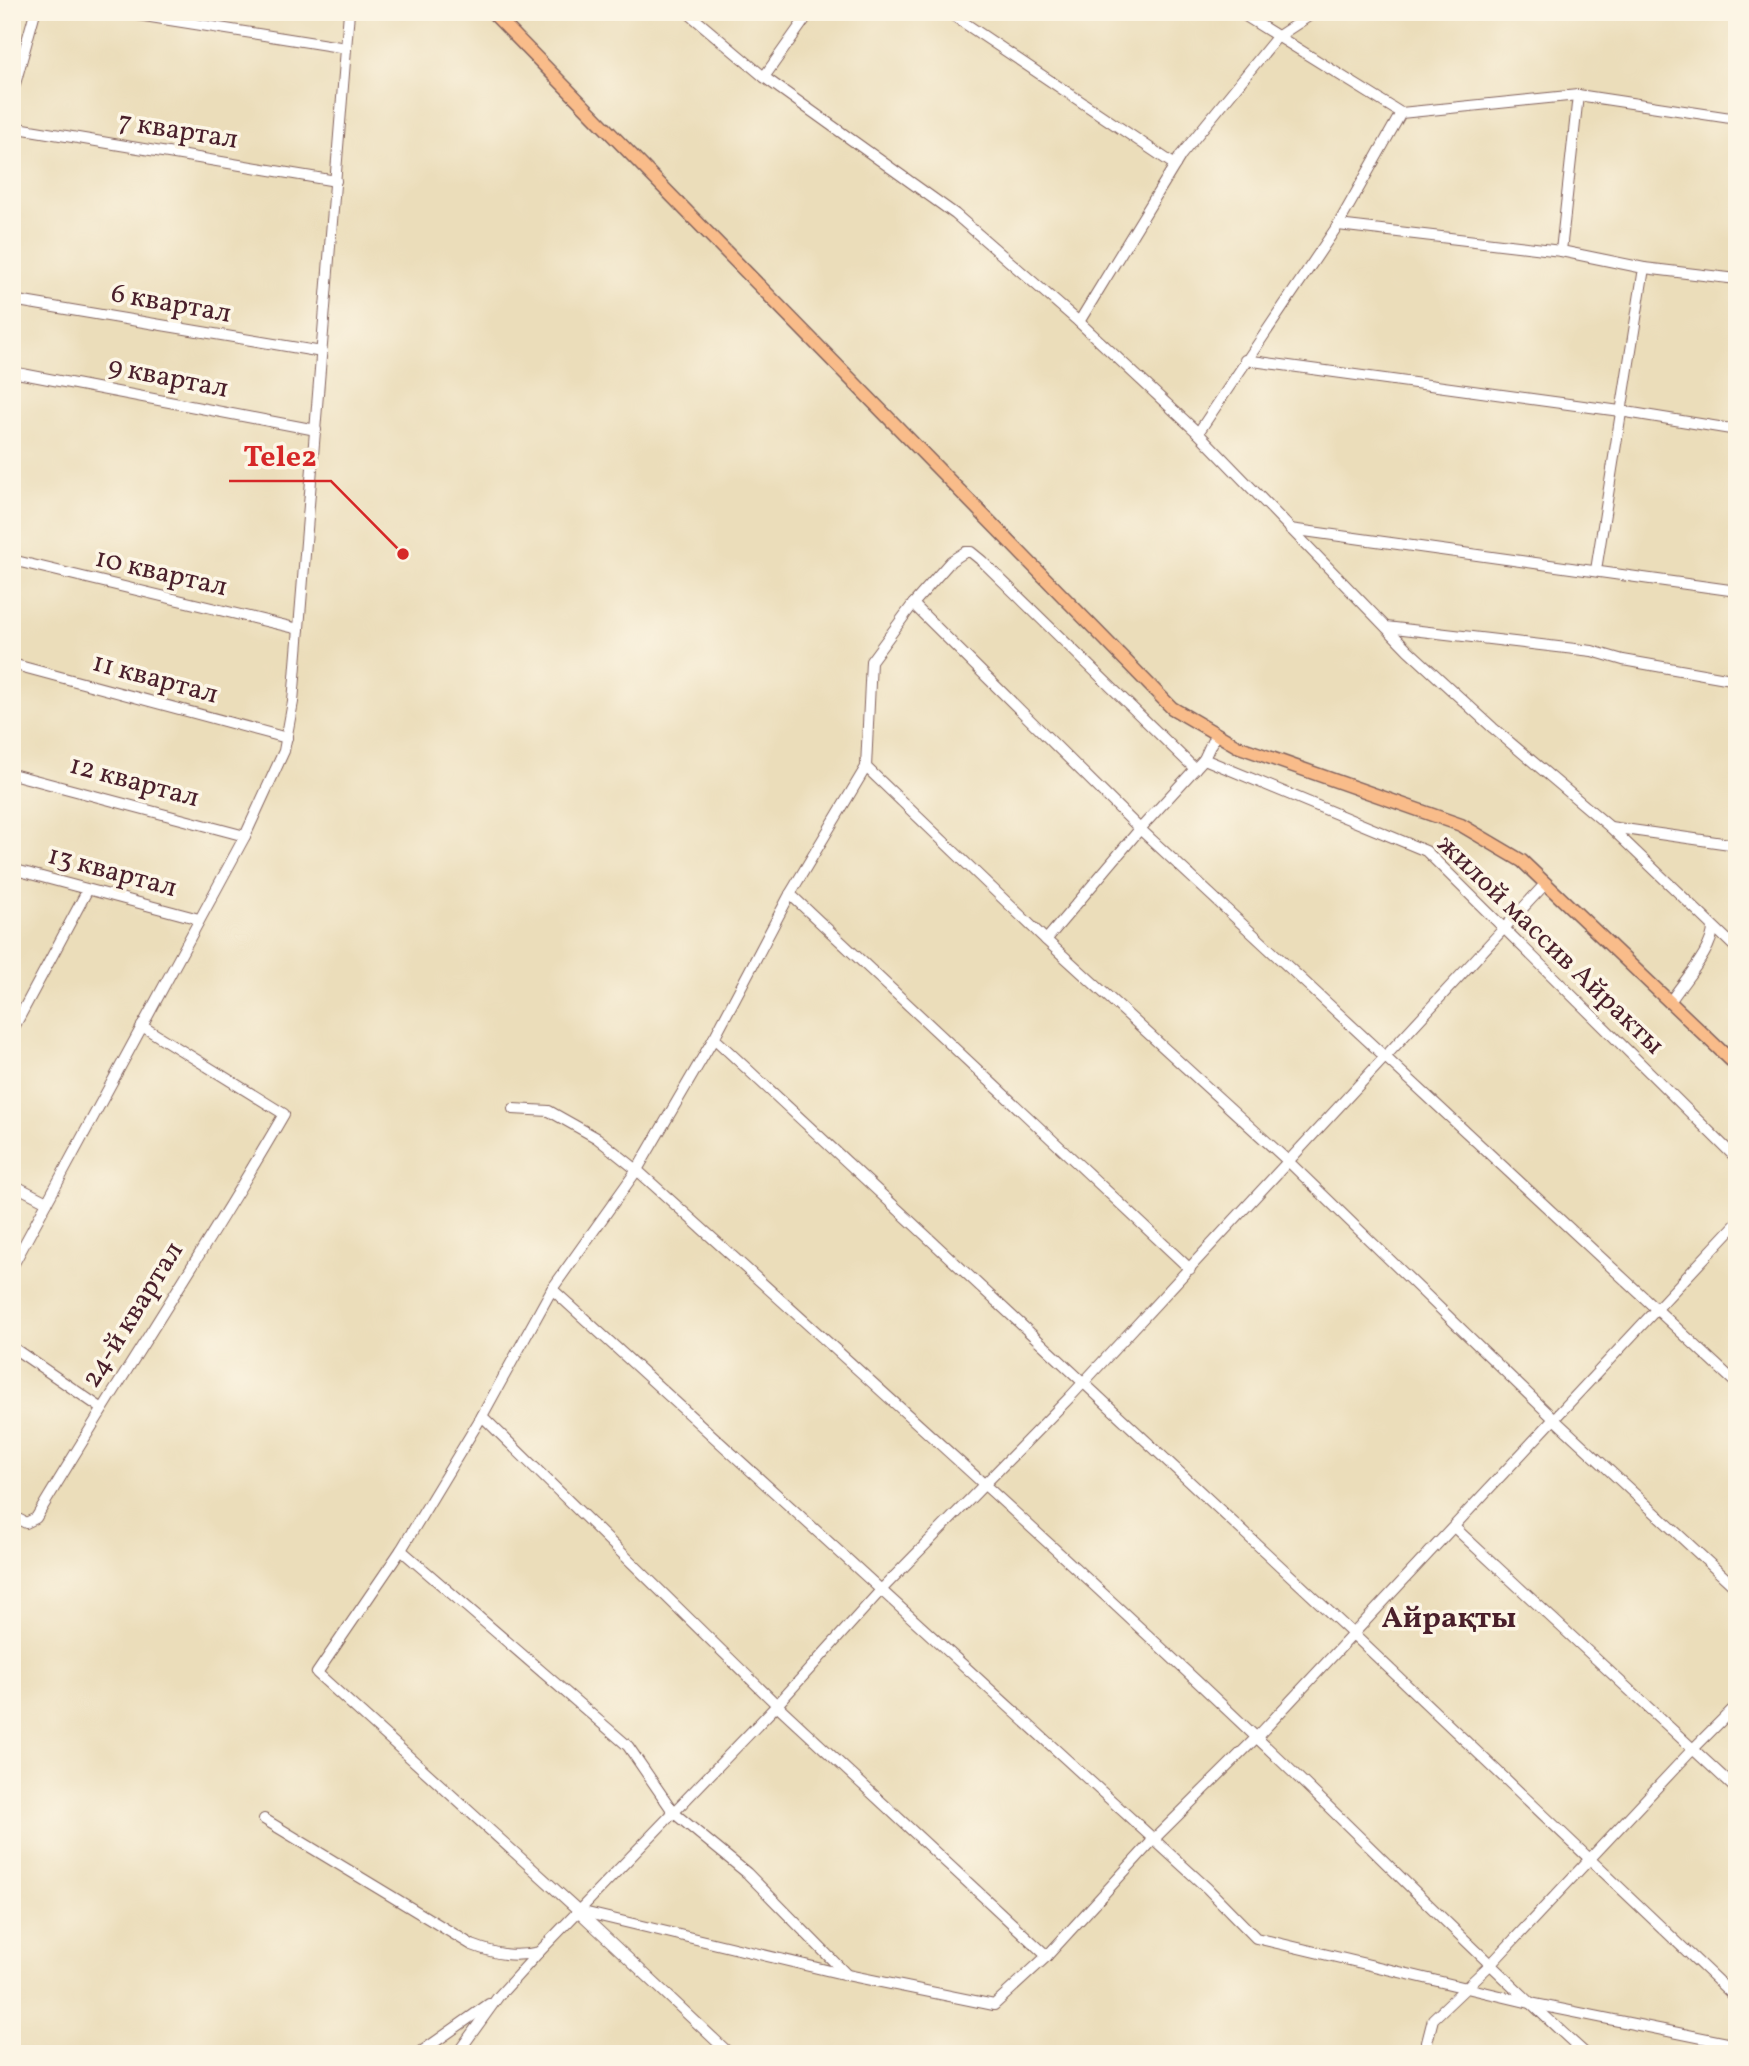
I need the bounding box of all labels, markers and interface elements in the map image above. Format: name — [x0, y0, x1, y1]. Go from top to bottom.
street label: 7 квартал — [115, 102, 241, 160]
street label: 6 квартал — [108, 274, 234, 334]
street label: 9 квартал — [105, 347, 231, 409]
callout: Tele2 — [229, 430, 331, 481]
text: Tele2 — [243, 437, 317, 479]
street label: 10 квартал — [91, 539, 231, 607]
street label: 11 квартал — [88, 644, 222, 714]
street label: 12 квартал — [65, 746, 203, 818]
street label: жилой массив Айракты — [1428, 826, 1672, 1064]
street label: 13 квартал — [43, 836, 181, 908]
street label: 24-й квартал — [73, 1234, 193, 1396]
district label: Айрақты — [1382, 1598, 1516, 1640]

